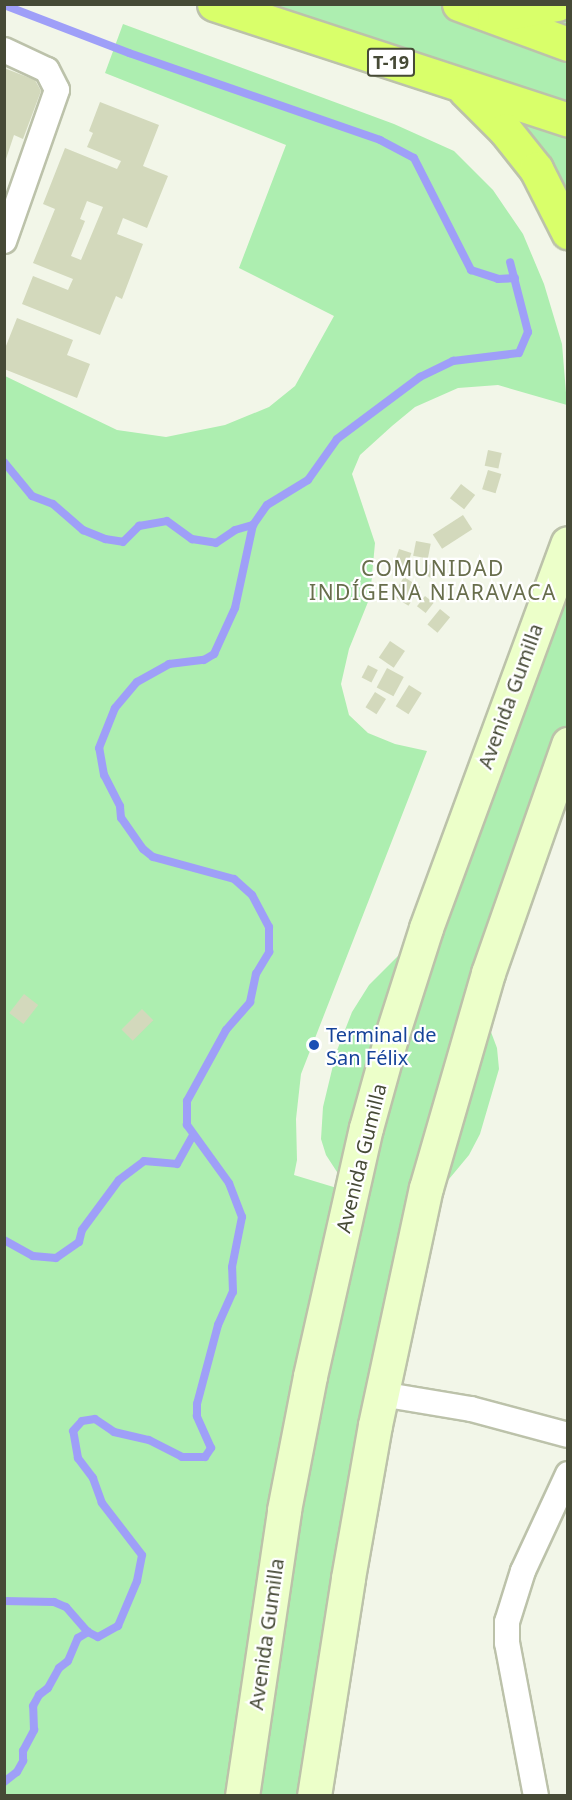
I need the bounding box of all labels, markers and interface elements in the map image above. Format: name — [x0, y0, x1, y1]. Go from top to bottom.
road number: T-19 — [366, 47, 416, 77]
district label: COMUNIDAD INDÍGENA NIARAVACA — [309, 555, 557, 605]
street label: Avenida Gumilla — [473, 620, 547, 772]
place label: Terminal de San Félix — [326, 1022, 437, 1069]
marker: Terminal de San Félix — [307, 1038, 321, 1052]
street label: Avenida Gumilla — [331, 1081, 391, 1235]
street label: Avenida Gumilla — [243, 1557, 289, 1711]

